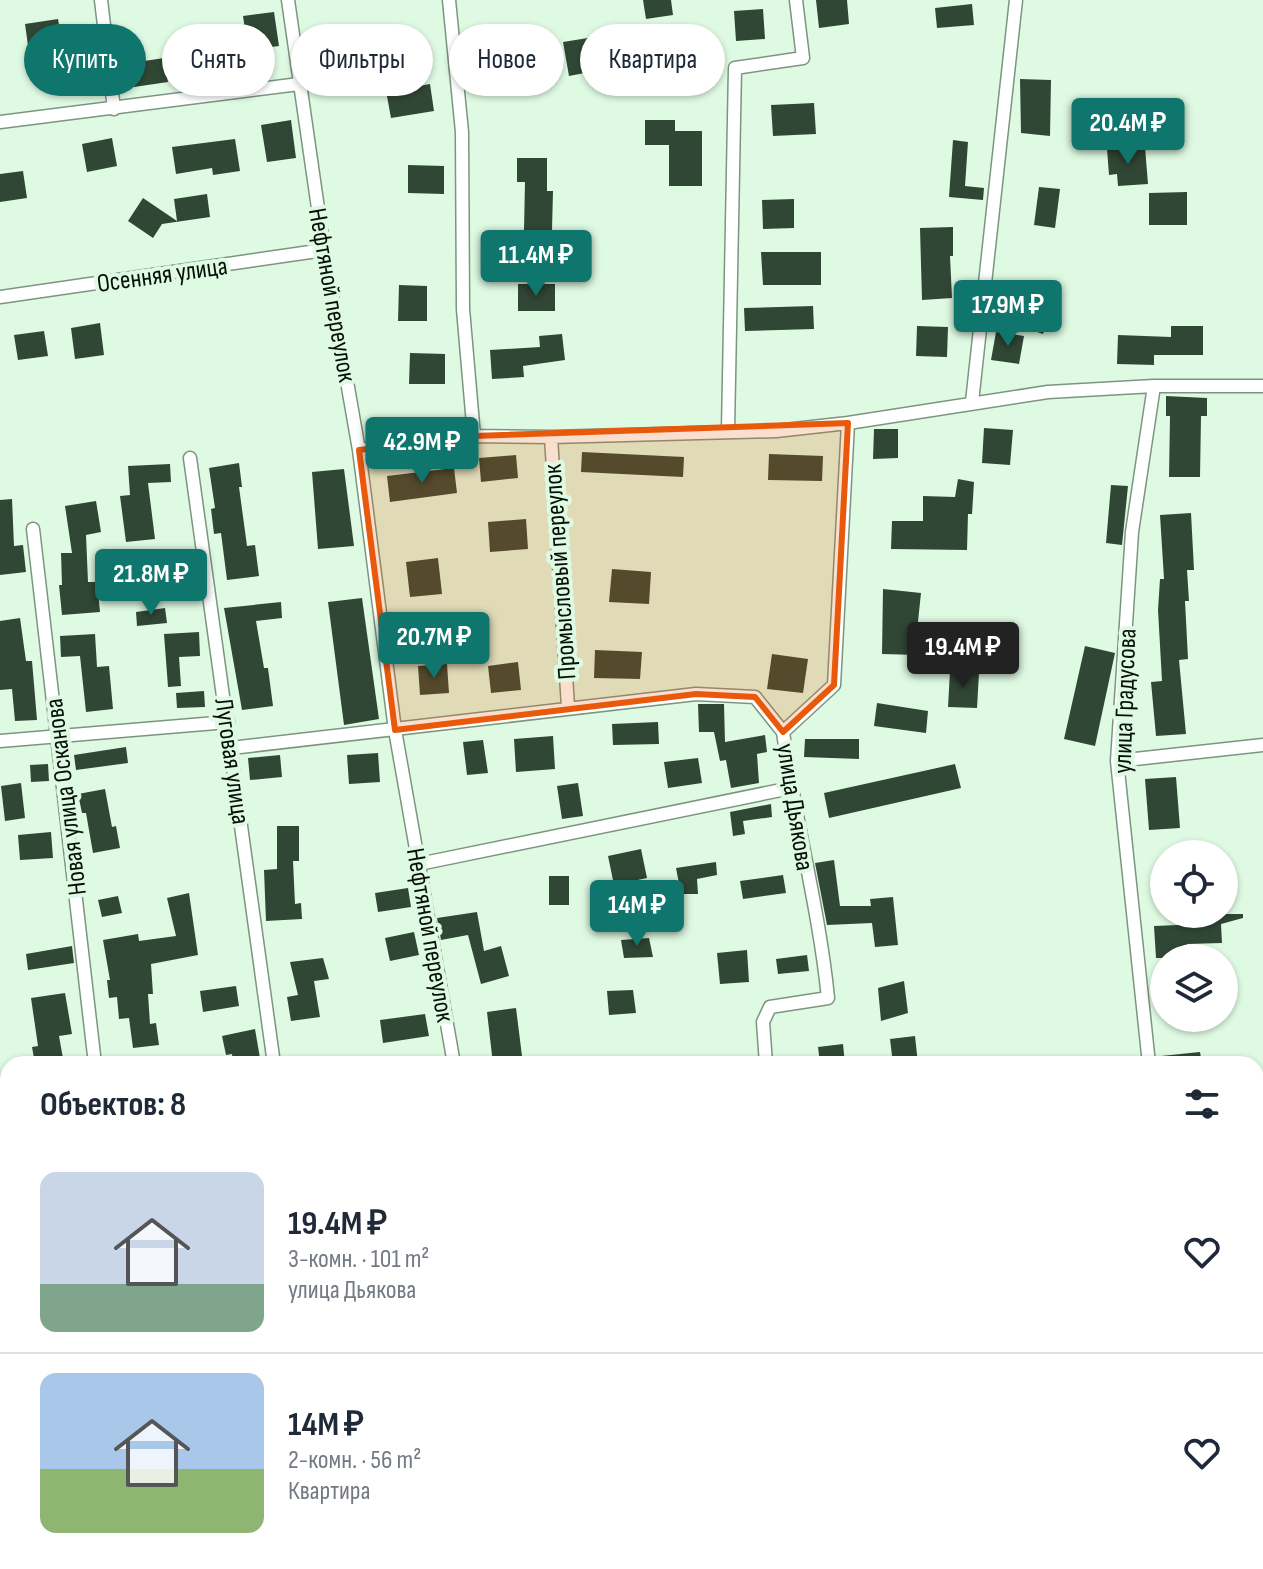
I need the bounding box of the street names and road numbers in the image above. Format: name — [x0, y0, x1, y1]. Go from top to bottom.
street label: Нефтяной переулок — [301, 206, 362, 385]
street label: Осенняя улица — [95, 251, 229, 300]
street label: Промысловый переулок — [537, 463, 583, 681]
street label: улица Градусова — [1107, 628, 1144, 774]
street label: Луговая улица — [207, 696, 256, 826]
street label: Новая улица Осканова — [39, 697, 94, 897]
street label: улица Дьякова — [769, 741, 820, 873]
street label: Нефтяной переулок — [399, 846, 460, 1025]

